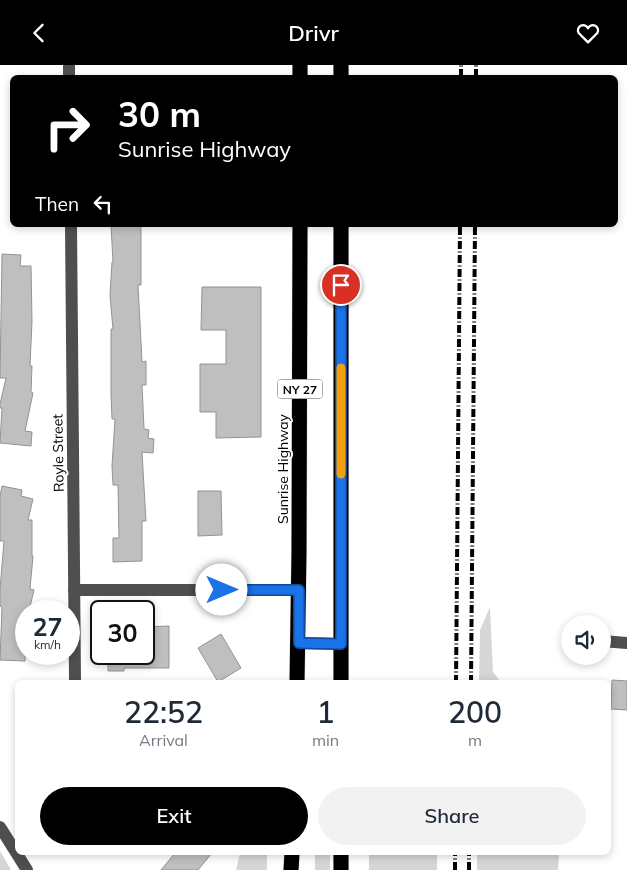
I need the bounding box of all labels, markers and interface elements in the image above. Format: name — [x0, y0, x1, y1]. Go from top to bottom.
icon: back — [25, 19, 53, 47]
text: Drivr — [288, 19, 339, 47]
icon: heart — [574, 19, 602, 47]
text: 30 m — [118, 92, 201, 136]
icon: right — [35, 95, 100, 160]
text: Sunrise Highway — [118, 135, 291, 163]
icon: left — [89, 190, 117, 218]
text: Then — [35, 192, 79, 216]
pin — [320, 264, 362, 306]
icon: arrive — [327, 271, 355, 299]
road number: NY 27 — [278, 379, 322, 399]
street label: Sunrise Highway — [274, 413, 292, 524]
street label: Royle Street — [48, 414, 68, 492]
position arrow — [195, 563, 247, 615]
speed limit sign: 30 — [90, 600, 155, 665]
text: 27 — [32, 611, 63, 642]
map controls — [561, 615, 611, 665]
button: sound — [561, 615, 611, 665]
text: km/h — [34, 637, 61, 652]
text: 22:52 — [124, 693, 203, 731]
text: 1 — [317, 693, 335, 731]
text: 200 — [448, 693, 502, 731]
text: Arrival — [139, 730, 188, 750]
text: min — [312, 730, 339, 750]
text: m — [468, 730, 482, 750]
button: Exit — [40, 787, 308, 845]
button: Share — [318, 787, 586, 845]

